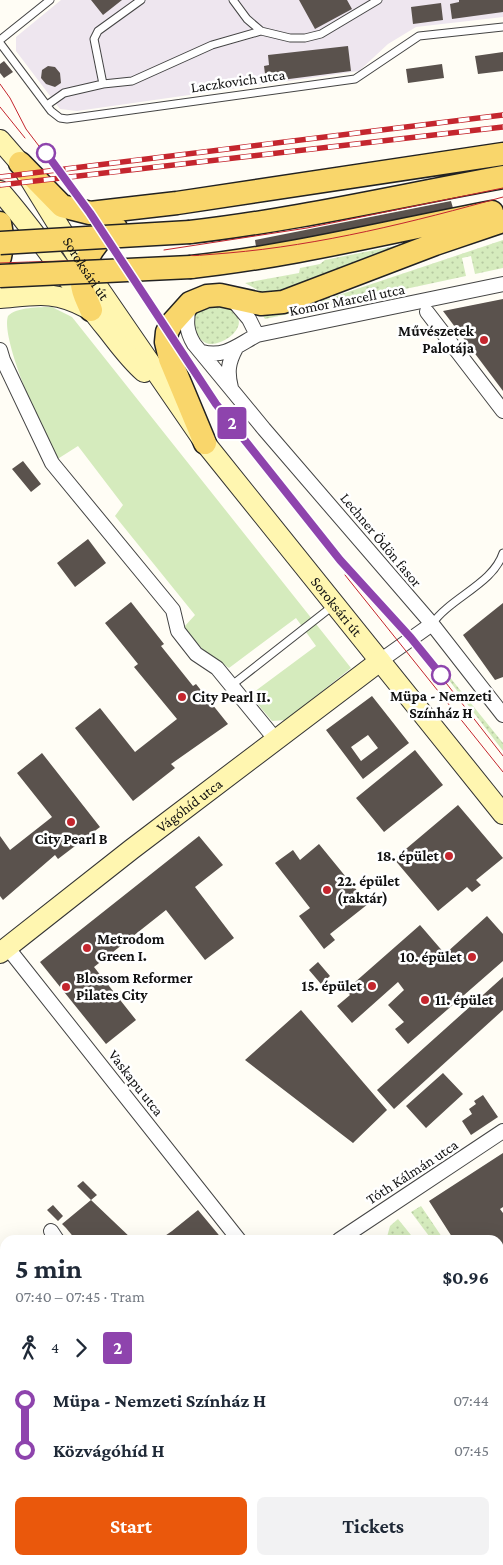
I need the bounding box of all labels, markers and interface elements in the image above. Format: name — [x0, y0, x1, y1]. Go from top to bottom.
street label: Laczkovich utca — [190, 66, 286, 96]
unlabelled marker — [36, 143, 56, 163]
street label: Soroksári út — [60, 234, 113, 304]
street label: Komor Marcell utca — [288, 281, 406, 319]
place label: Művészetek Palotája — [398, 323, 475, 357]
marker: Művészetek Palotája — [478, 334, 490, 346]
line badge: 2 — [216, 407, 248, 439]
text: 2 — [227, 413, 237, 433]
street label: Lechner Ödön fasor — [337, 490, 425, 591]
street label: Soroksári út — [308, 574, 366, 640]
marker: Müpa - Nemzeti Színház H — [431, 665, 451, 685]
place label: Müpa - Nemzeti Színház H — [390, 688, 493, 721]
place label: City Pearl II. — [192, 689, 271, 705]
marker: City Pearl II. — [176, 691, 188, 703]
street label: Vágóhíd utca — [153, 775, 225, 836]
marker: City Pearl B — [65, 816, 77, 828]
place label: City Pearl B — [34, 831, 108, 847]
place label: 18. épület — [377, 848, 440, 864]
marker: 18. épület — [443, 850, 455, 862]
place label: 22. épület (raktár) — [337, 873, 400, 907]
marker: 22. épület (raktár) — [321, 884, 333, 896]
place label: Metrodom Green I. — [97, 931, 165, 964]
marker: Metrodom Green I. — [81, 942, 93, 954]
place label: 10. épület — [400, 949, 463, 965]
marker: 10. épület — [466, 951, 478, 963]
place label: Blossom Reformer Pilates City — [76, 970, 193, 1003]
place label: 15. épület — [302, 978, 363, 994]
marker: 15. épület — [366, 980, 378, 992]
marker: Blossom Reformer Pilates City — [60, 981, 72, 993]
place label: 11. épület — [435, 992, 494, 1008]
marker: 11. épület — [419, 994, 431, 1006]
street label: Vaskapu utca — [104, 1047, 167, 1120]
street label: Tóth Kálmán utca — [363, 1136, 461, 1208]
text: 5 min — [15, 1253, 82, 1284]
text: $0.96 — [443, 1267, 489, 1288]
text: 07:40 – 07:45 · Tram — [15, 1288, 145, 1305]
icon: walk — [15, 1334, 43, 1362]
icon: forward — [67, 1334, 95, 1362]
text: 2 — [113, 1338, 122, 1358]
text: 4 — [51, 1339, 59, 1356]
text: Müpa - Nemzeti Színház H — [53, 1390, 266, 1411]
text: 07:44 — [453, 1392, 489, 1409]
text: Közvágóhíd H — [53, 1440, 164, 1461]
text: 07:45 — [454, 1442, 489, 1459]
button: Start — [15, 1497, 247, 1555]
button: Tickets — [257, 1497, 489, 1555]

